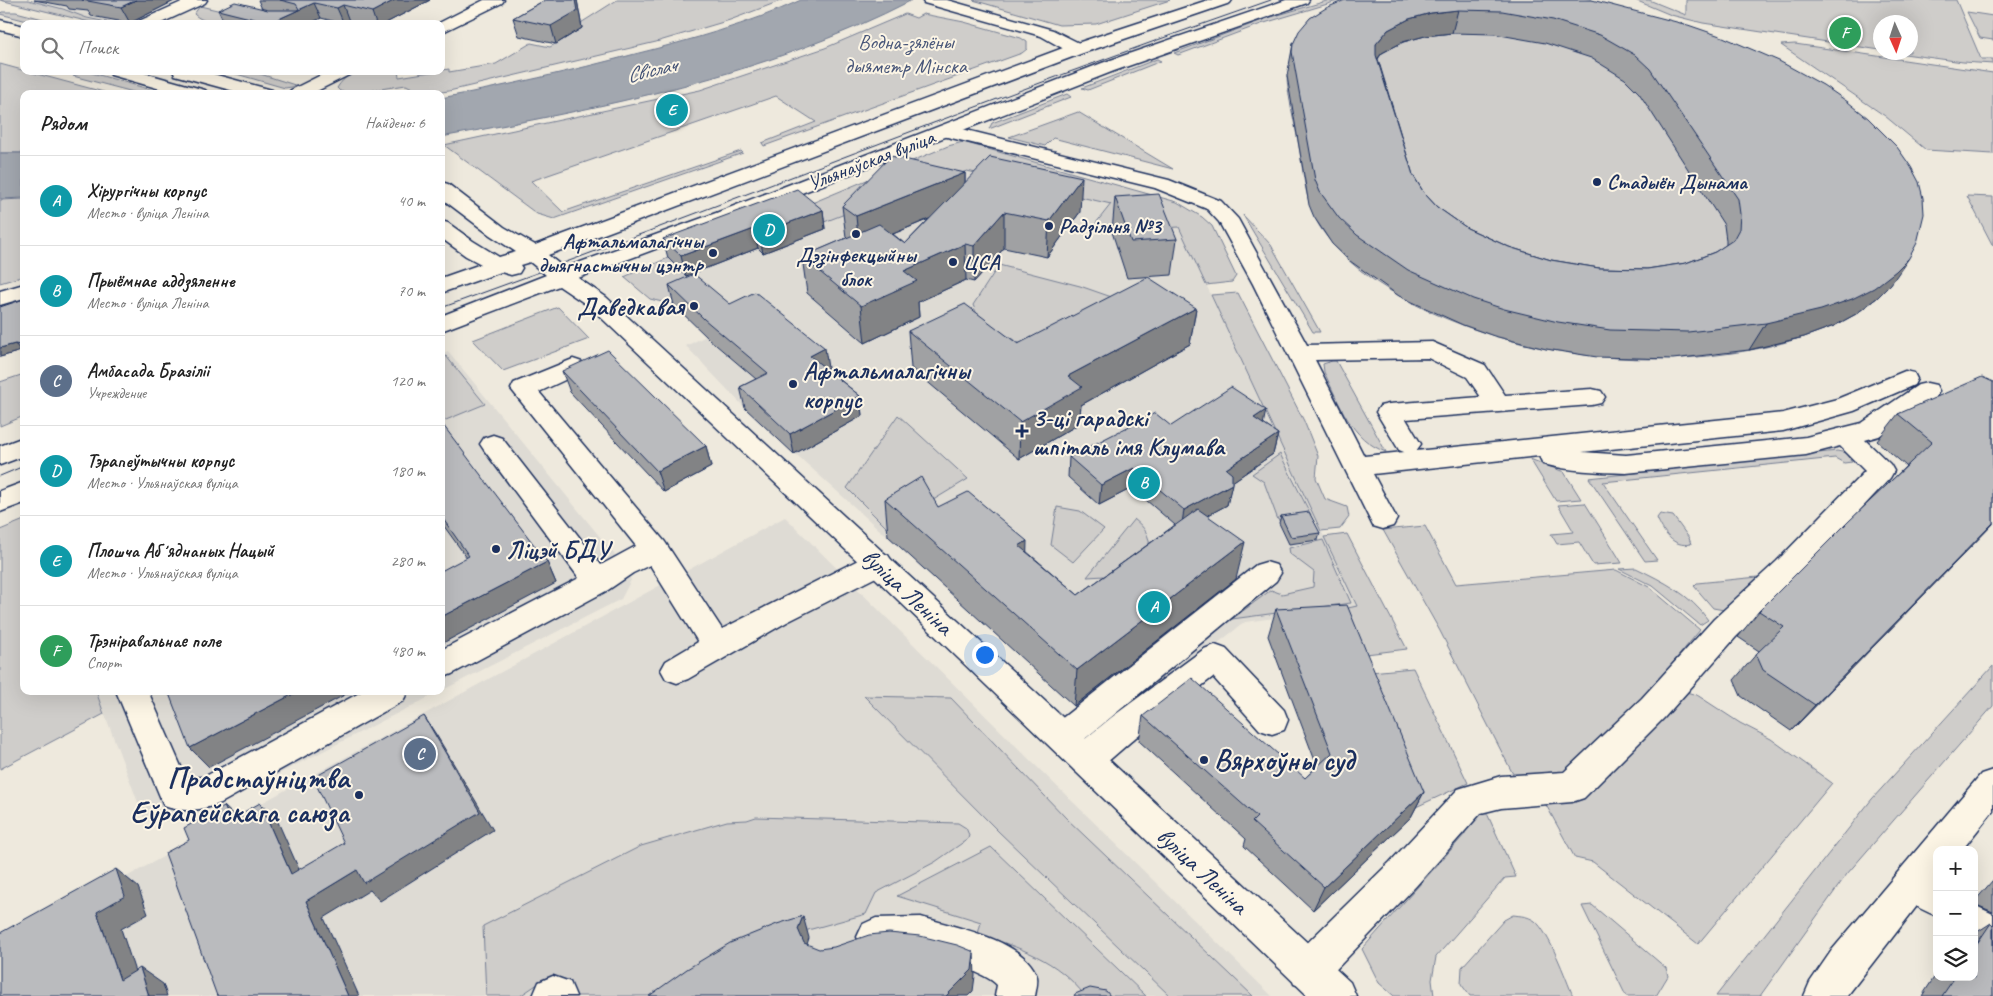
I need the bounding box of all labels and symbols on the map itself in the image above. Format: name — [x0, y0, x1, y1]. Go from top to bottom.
pin: F — [1829, 14, 1861, 52]
north arrow — [1873, 15, 1918, 60]
park label: Водна-зялёны дыяметр Мінска — [845, 29, 969, 79]
water label: Свіслач — [624, 51, 682, 88]
pin: E — [656, 91, 688, 129]
street label: Ульянаўская вуліца — [804, 123, 940, 196]
place label: Стадыён Дынама — [1607, 169, 1749, 195]
marker: Стадыён Дынама — [1591, 176, 1603, 188]
pin: D — [753, 211, 785, 249]
place label: Радзільня №3 — [1059, 213, 1163, 240]
marker: Радзільня №3 — [1043, 220, 1055, 232]
place label: Афтальмалагічны дыягнастычны цэнтр — [539, 228, 705, 278]
marker: Дэзінфекцыйны блок — [850, 228, 862, 240]
place label: Дэзінфекцыйны блок — [796, 242, 918, 292]
marker: Афтальмалагічны дыягнастычны цэнтр — [707, 247, 719, 259]
place label: ЦСА — [963, 249, 1000, 275]
marker: ЦСА — [947, 256, 959, 268]
place label: Даведкавая — [577, 291, 686, 323]
marker: Даведкавая — [688, 300, 700, 312]
place label: Афтальмалагічны корпус — [803, 355, 972, 416]
marker: Афтальмалагічны корпус — [787, 378, 799, 390]
place label: 3-ці гарадскі шпіталь імя Клумава — [1033, 402, 1226, 463]
marker: 3-ці гарадскі шпіталь імя Клумава — [1015, 424, 1029, 438]
pin: B — [1128, 464, 1160, 502]
place label: Ліцэй БДУ — [506, 534, 614, 566]
street label: вуліца Леніна — [855, 541, 961, 644]
marker: Ліцэй БДУ — [490, 543, 502, 555]
pin: A — [1138, 588, 1170, 626]
your location — [972, 642, 998, 668]
pin: C — [404, 735, 436, 773]
place label: Вярхоўны суд — [1214, 741, 1358, 779]
marker: Вярхоўны суд — [1198, 754, 1210, 766]
place label: Прадстаўніцтва Еўрапейскага саюза — [130, 759, 352, 832]
marker: Прадстаўніцтва Еўрапейскага саюза — [353, 789, 365, 801]
street label: вуліца Леніна — [1150, 820, 1256, 923]

